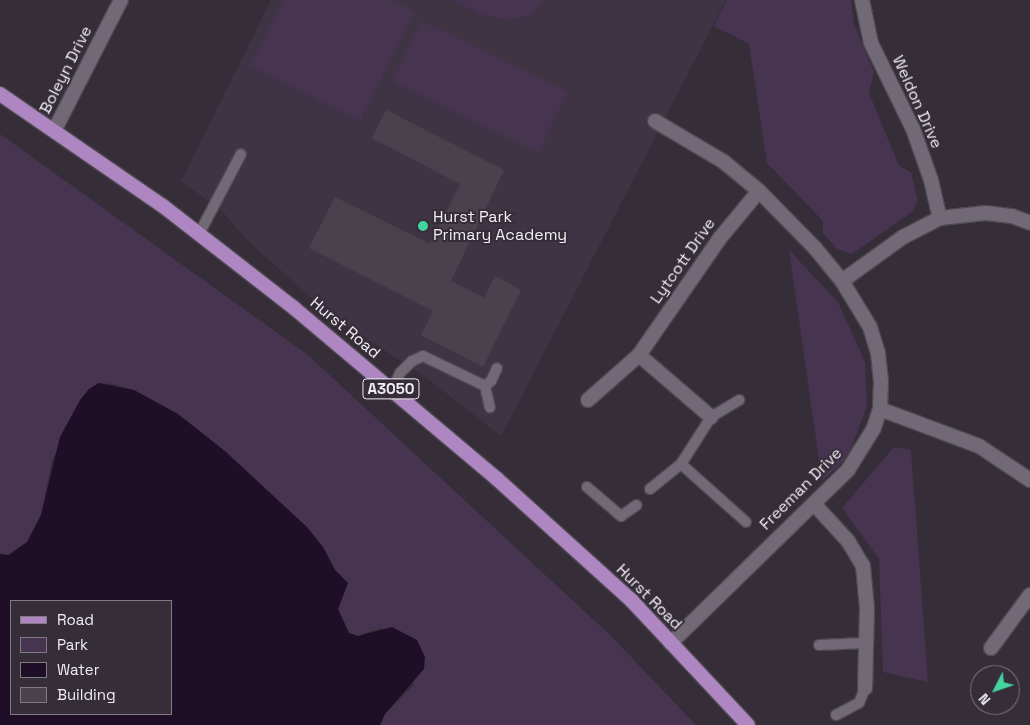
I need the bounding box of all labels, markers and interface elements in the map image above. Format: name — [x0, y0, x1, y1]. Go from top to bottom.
street label: Boleyn Drive — [36, 23, 96, 117]
street label: Weldon Drive — [888, 53, 946, 151]
place label: Hurst Park Primary Academy — [433, 207, 567, 245]
street label: Lytcott Drive — [646, 215, 720, 307]
marker: Hurst Park Primary Academy — [417, 220, 429, 232]
street label: Hurst Road — [306, 293, 384, 363]
road number: A3050 — [362, 376, 420, 402]
street label: Freeman Drive — [756, 444, 846, 534]
street label: Hurst Road — [612, 560, 686, 634]
legend — [10, 600, 172, 715]
text: Road — [57, 610, 94, 629]
text: Park — [57, 635, 88, 654]
text: Water — [57, 660, 99, 679]
north arrow — [970, 665, 1020, 715]
text: Building — [57, 685, 116, 704]
text: N — [975, 690, 994, 709]

